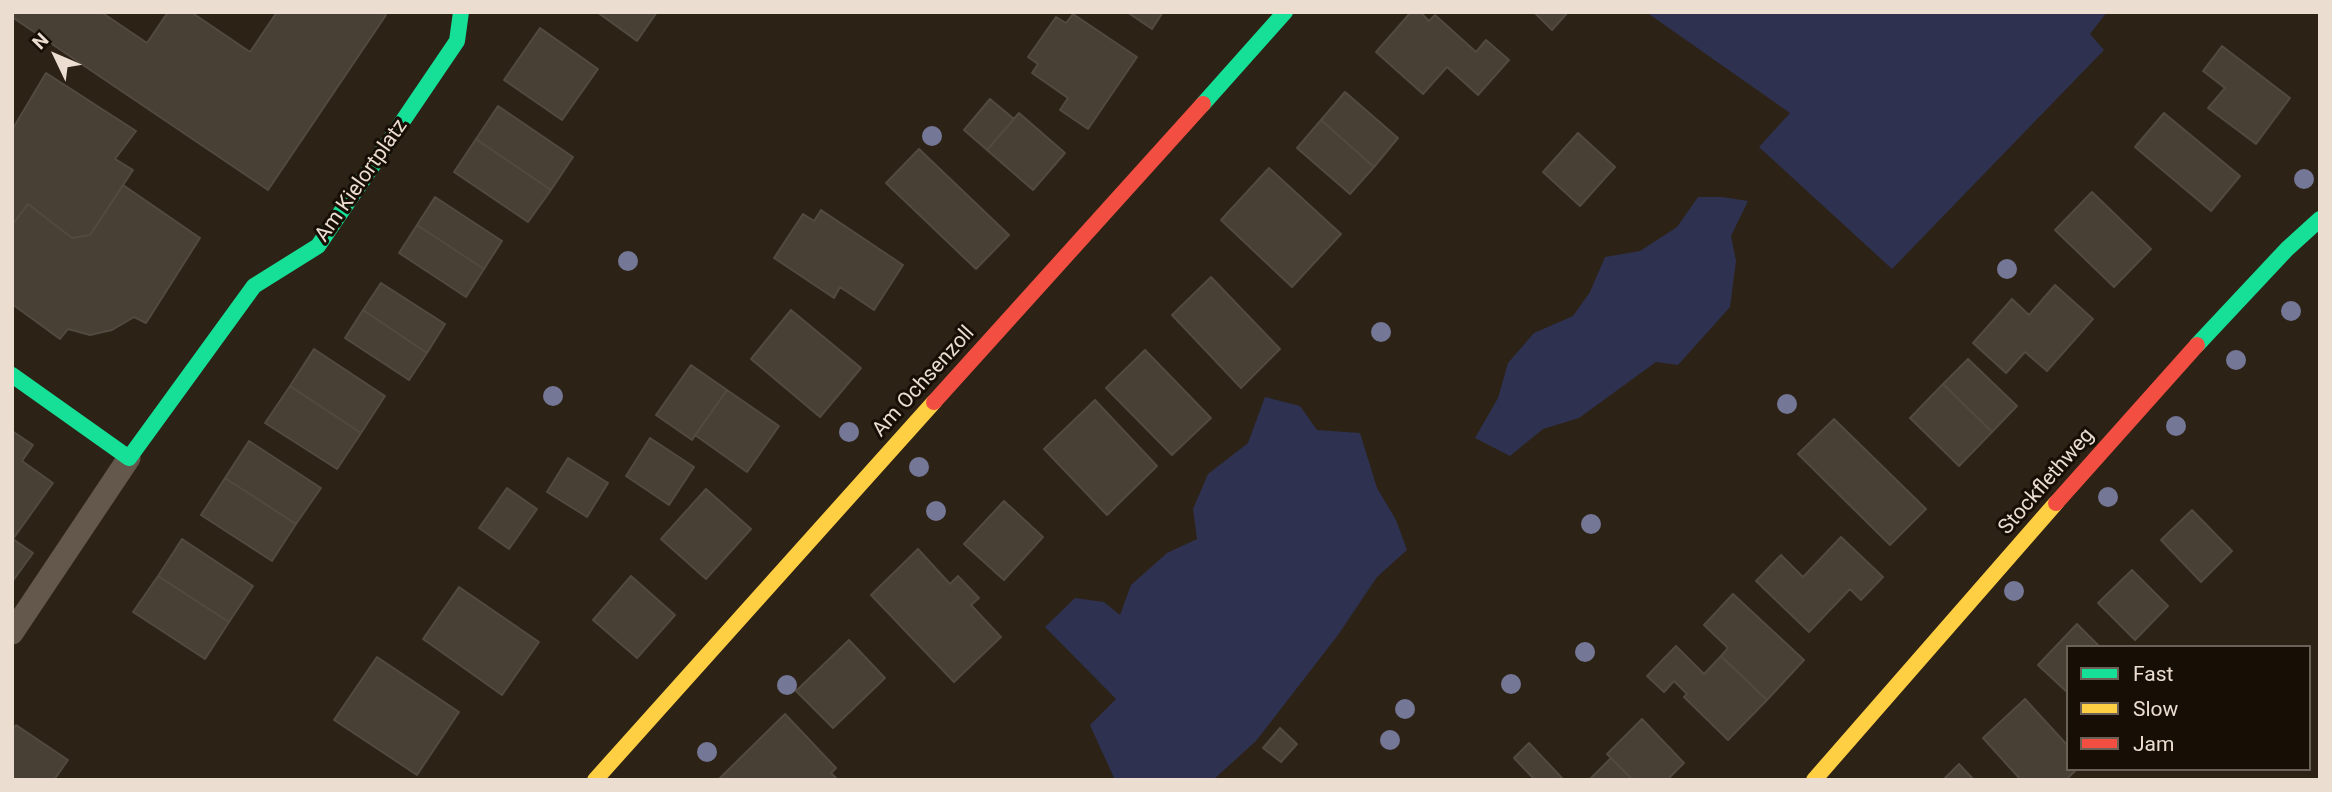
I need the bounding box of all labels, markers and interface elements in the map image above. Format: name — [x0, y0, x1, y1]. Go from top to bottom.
north arrow — [21, 21, 91, 91]
text: N — [28, 28, 53, 54]
street label: Am Kielortplatz — [310, 115, 414, 247]
street label: Am Ochsenzoll — [868, 321, 980, 443]
street label: Stockflethweg — [1994, 424, 2100, 540]
legend — [2066, 645, 2311, 771]
text: Fast — [2133, 662, 2173, 686]
text: Slow — [2133, 697, 2178, 721]
text: Jam — [2133, 732, 2174, 756]

